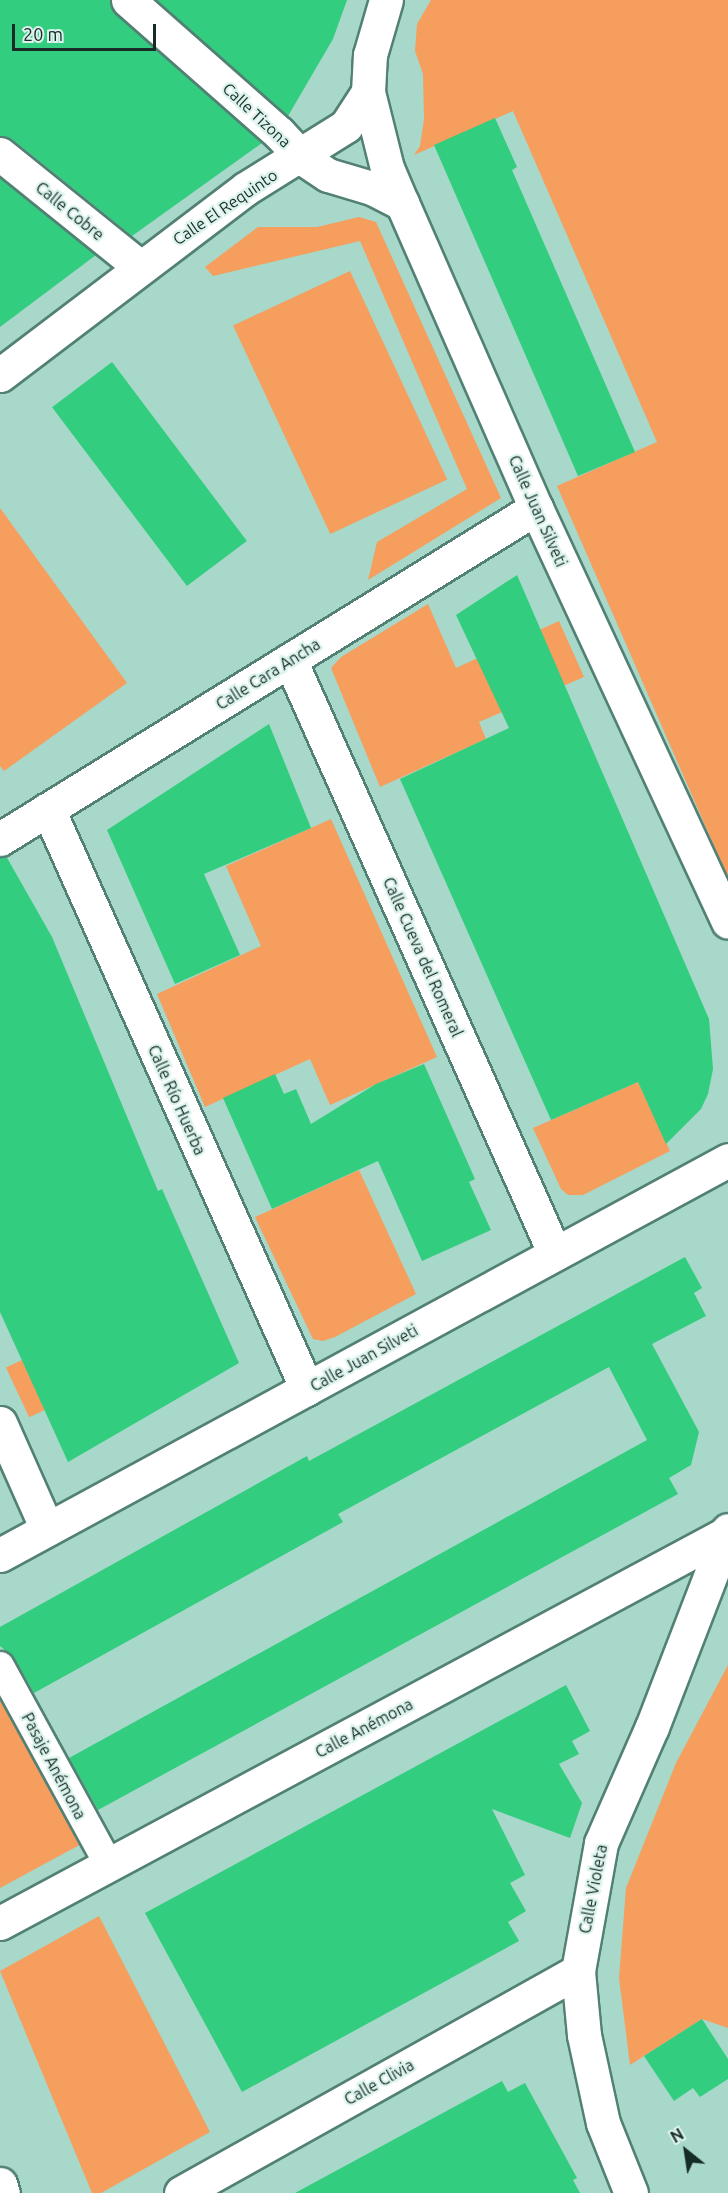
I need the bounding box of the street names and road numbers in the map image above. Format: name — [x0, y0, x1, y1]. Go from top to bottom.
street label: Calle Tizona — [219, 79, 295, 151]
street label: Calle El Requinto — [169, 165, 281, 249]
street label: Calle Cobre — [32, 178, 108, 244]
street label: Calle Juan Silveti — [505, 452, 571, 570]
street label: Calle Cara Ancha — [212, 634, 324, 714]
street label: Calle Cueva del Romeral — [379, 874, 467, 1040]
street label: Calle Río Huerba — [144, 1042, 210, 1158]
street label: Calle Juan Silveti — [307, 1320, 421, 1396]
street label: Calle Anémona — [312, 1694, 416, 1762]
street label: Pasaje Anémona — [18, 1709, 90, 1823]
street label: Calle Violeta — [575, 1843, 611, 1935]
street label: Calle Clivia — [341, 2055, 417, 2109]

